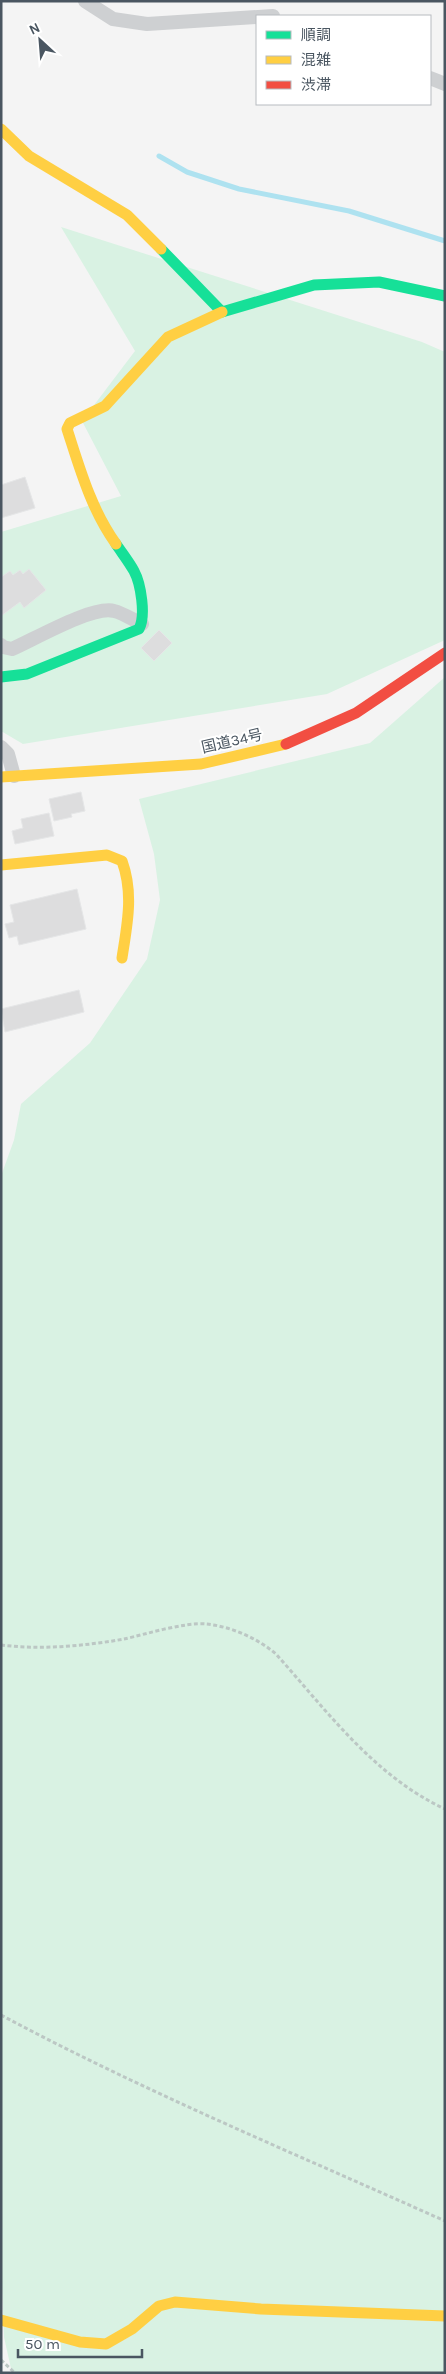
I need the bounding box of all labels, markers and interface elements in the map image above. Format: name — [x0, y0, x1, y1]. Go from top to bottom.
north arrow — [15, 15, 65, 65]
legend — [256, 15, 431, 105]
text: N — [26, 19, 43, 39]
text: 順調 — [301, 26, 331, 44]
text: 混雑 — [301, 51, 331, 69]
text: 渋滞 — [301, 76, 331, 94]
street label: 国道34号 — [200, 725, 264, 757]
scale bar — [18, 2326, 141, 2358]
text: 50 m — [25, 2335, 60, 2353]

